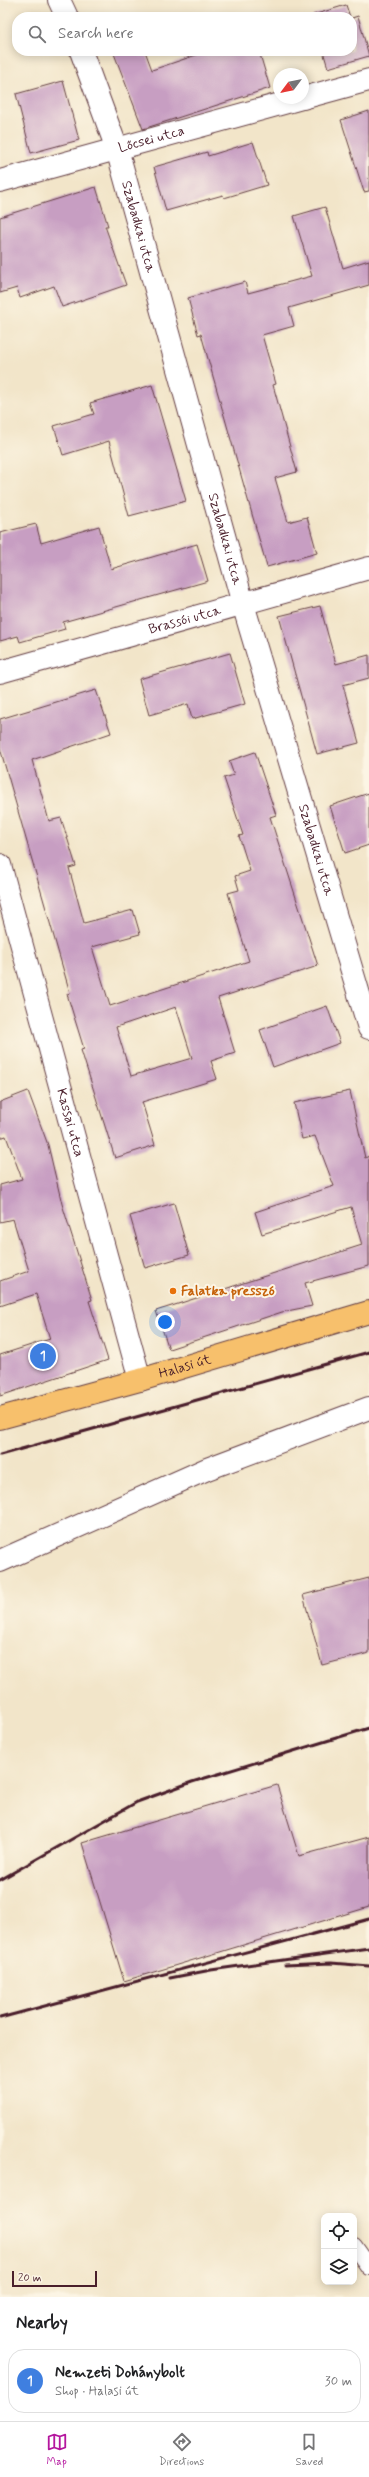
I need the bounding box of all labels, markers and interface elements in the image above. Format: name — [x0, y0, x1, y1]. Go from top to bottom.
search box — [12, 12, 357, 56]
icon: search — [26, 23, 48, 45]
text: Search here — [58, 24, 134, 44]
north arrow — [273, 68, 309, 104]
street label: Lőcsei utca — [116, 122, 187, 157]
street label: Szabadkai utca — [117, 179, 160, 275]
street label: Szabadkai utca — [204, 491, 246, 587]
street label: Brassói utca — [147, 601, 224, 639]
street label: Szabadkai utca — [294, 802, 338, 898]
street label: Kassai utca — [52, 1086, 88, 1159]
place label: Falatka presszó — [181, 1282, 275, 1300]
marker: Falatka presszó — [168, 1286, 178, 1296]
your location — [155, 1312, 175, 1332]
pin: 1 — [30, 1341, 56, 1371]
street label: Halasi út — [157, 1350, 214, 1383]
map controls — [321, 2213, 357, 2285]
button: locate — [321, 2213, 357, 2249]
button: layers — [321, 2249, 357, 2285]
scale bar — [12, 2269, 97, 2288]
text: 20 m — [18, 2271, 41, 2285]
text: Nearby — [16, 2312, 68, 2334]
text: Nemzeti Dohánybolt — [55, 2363, 185, 2383]
text: 1 — [27, 2373, 33, 2390]
text: 30 m — [325, 2373, 352, 2390]
text: Shop · Halasi út — [55, 2383, 139, 2400]
tab: Map — [46, 2431, 68, 2469]
tab: Directions — [159, 2431, 204, 2469]
tab: Saved — [296, 2431, 323, 2469]

